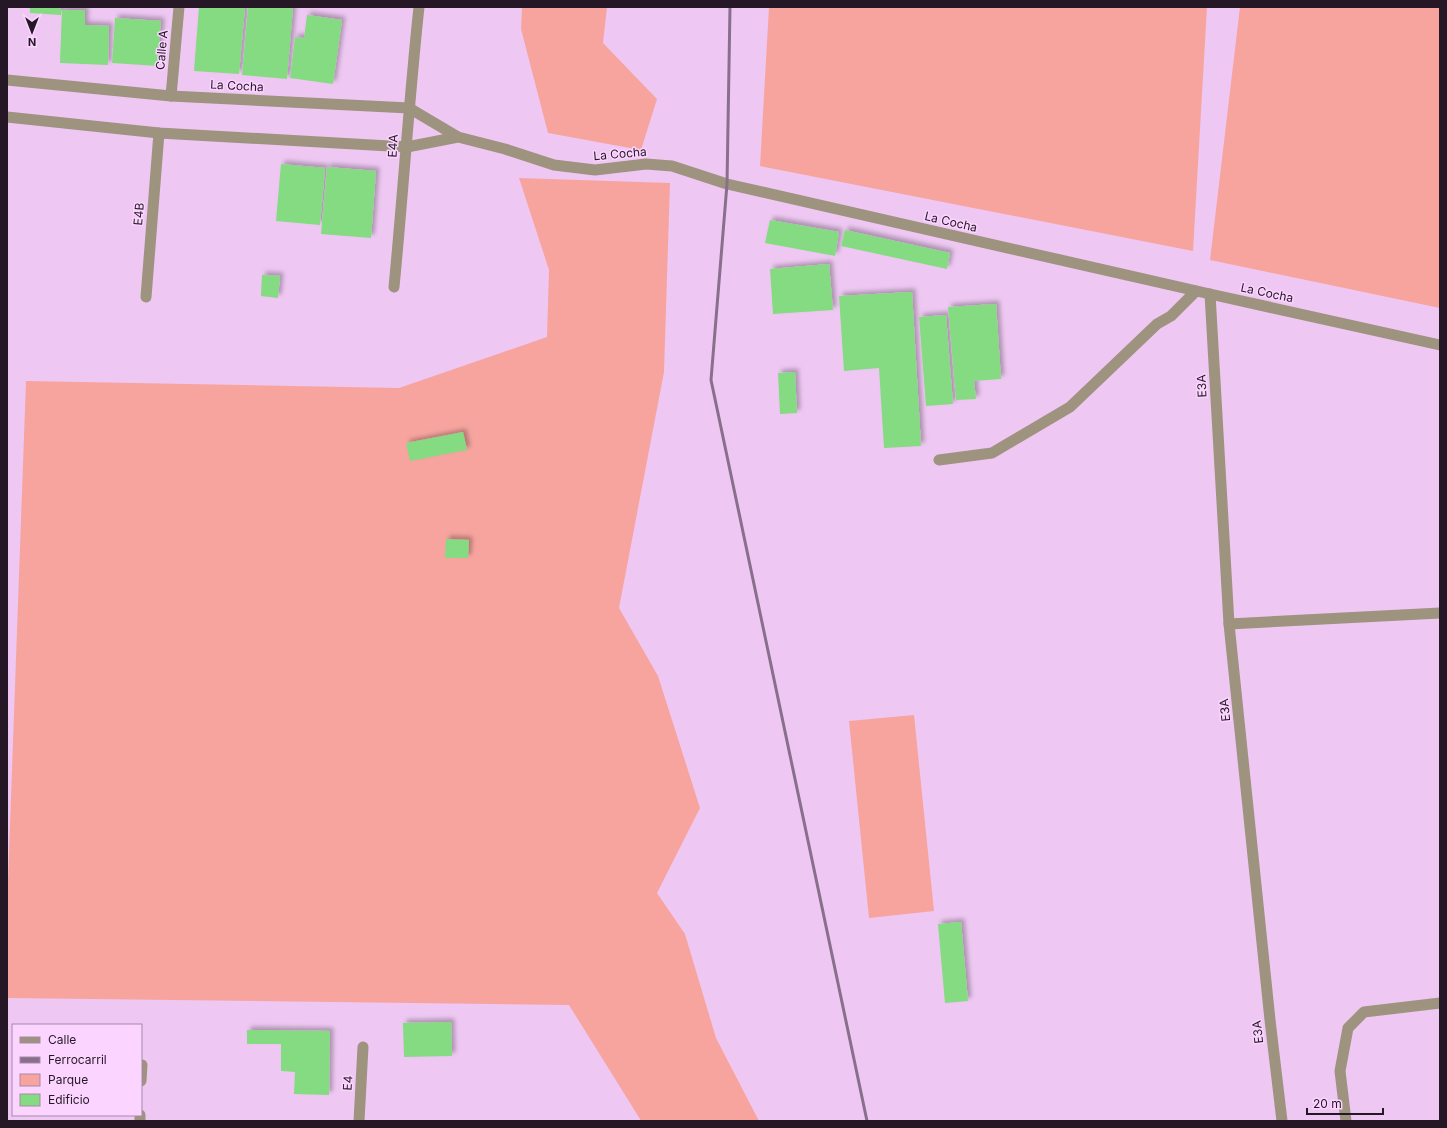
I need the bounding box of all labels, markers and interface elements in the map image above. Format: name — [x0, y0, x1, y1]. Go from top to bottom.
north arrow — [12, 12, 52, 52]
street label: Calle A — [152, 29, 171, 71]
text: N — [28, 35, 36, 49]
street label: La Cocha — [210, 77, 264, 94]
street label: E4A — [384, 134, 401, 158]
street label: La Cocha — [593, 144, 647, 163]
street label: E4B — [130, 202, 147, 226]
street label: La Cocha — [923, 208, 979, 235]
street label: La Cocha — [1239, 280, 1295, 305]
street label: E3A — [1193, 374, 1210, 398]
street label: E3A — [1216, 698, 1233, 722]
street label: E3A — [1249, 1020, 1266, 1044]
legend — [12, 1024, 142, 1116]
text: Calle — [48, 1032, 76, 1047]
text: Ferrocarril — [48, 1052, 107, 1067]
text: Parque — [48, 1072, 88, 1087]
street label: E4 — [340, 1075, 355, 1091]
scale bar — [1307, 1090, 1383, 1116]
text: Edificio — [48, 1092, 90, 1107]
text: 20 m — [1313, 1096, 1342, 1111]

